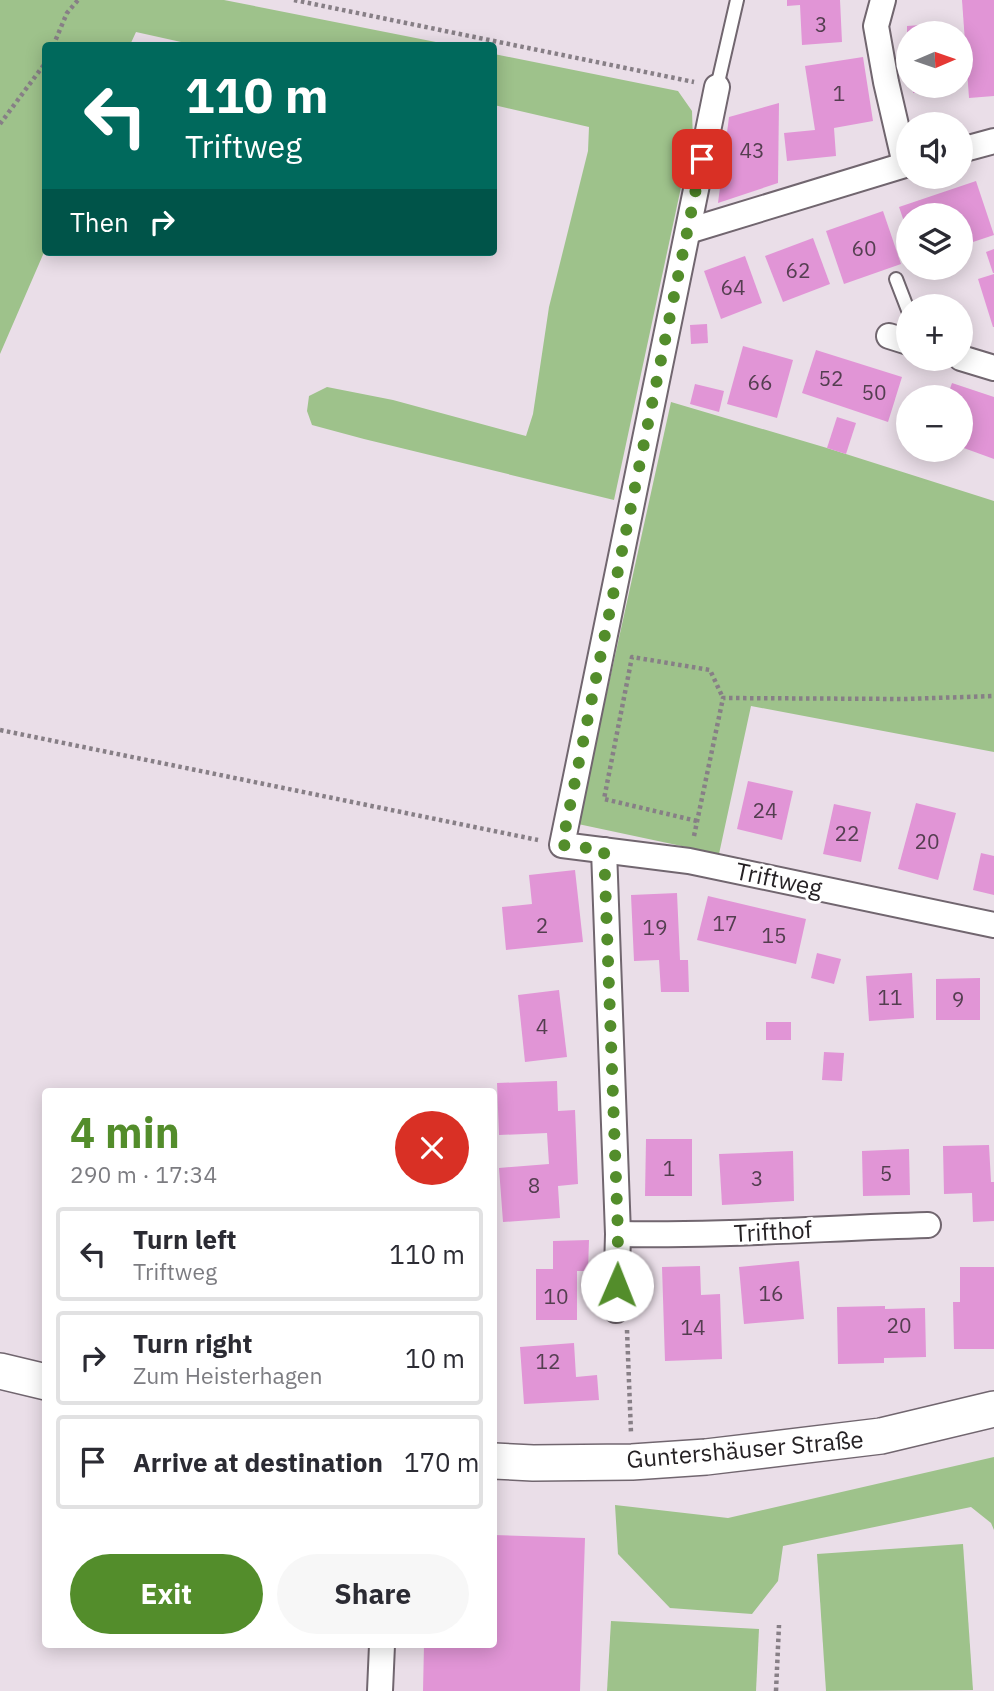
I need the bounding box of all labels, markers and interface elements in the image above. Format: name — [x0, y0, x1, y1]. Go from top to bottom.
house number: 3 — [815, 10, 827, 38]
north arrow — [896, 21, 973, 98]
map controls — [896, 21, 973, 462]
text: 110 m — [185, 63, 329, 126]
icon: left — [70, 70, 161, 161]
house number: 1 — [833, 79, 845, 107]
button: sound — [896, 112, 973, 189]
text: Triftweg — [185, 125, 302, 167]
pin — [672, 129, 732, 189]
house number: 43 — [739, 136, 765, 164]
icon: arrive — [683, 140, 721, 178]
icon: right — [143, 203, 181, 241]
button: layers — [896, 203, 973, 280]
text: Then — [70, 205, 129, 239]
house number: 60 — [851, 234, 877, 262]
house number: 62 — [785, 256, 811, 284]
house number: 64 — [720, 273, 746, 301]
button: + — [896, 294, 973, 371]
house number: 52 — [818, 364, 844, 392]
house number: 66 — [747, 368, 773, 396]
house number: 50 — [861, 378, 887, 406]
button: − — [896, 385, 973, 462]
house number: 24 — [752, 796, 778, 824]
house number: 22 — [834, 819, 860, 847]
house number: 20 — [914, 827, 940, 855]
street label: Triftweg — [733, 854, 826, 904]
house number: 17 — [712, 909, 738, 937]
house number: 2 — [536, 911, 548, 939]
house number: 19 — [642, 913, 668, 941]
house number: 15 — [761, 921, 787, 949]
house number: 11 — [877, 983, 903, 1011]
house number: 9 — [952, 985, 964, 1013]
house number: 4 — [536, 1012, 548, 1040]
text: 4 min — [70, 1105, 180, 1160]
button: close — [395, 1111, 469, 1185]
house number: 1 — [663, 1154, 675, 1182]
text: 290 m · 17:34 — [70, 1159, 217, 1189]
house number: 5 — [880, 1159, 892, 1187]
house number: 3 — [751, 1164, 763, 1192]
house number: 8 — [528, 1171, 540, 1199]
street label: Trifthof — [733, 1213, 813, 1249]
text: Turn left — [133, 1222, 236, 1256]
icon: left — [74, 1235, 112, 1273]
text: 110 m — [389, 1237, 465, 1271]
position arrow — [580, 1248, 654, 1322]
text: Triftweg — [133, 1256, 217, 1286]
house number: 16 — [758, 1279, 784, 1307]
house number: 10 — [543, 1282, 569, 1310]
house number: 20 — [886, 1311, 912, 1339]
house number: 14 — [680, 1313, 706, 1341]
text: Turn right — [133, 1326, 252, 1360]
icon: right — [74, 1339, 112, 1377]
text: 10 m — [405, 1341, 465, 1375]
house number: 12 — [535, 1347, 561, 1375]
text: Zum Heisterhagen — [133, 1360, 323, 1390]
street label: Guntershäuser Straße — [625, 1423, 865, 1475]
icon: arrive — [74, 1443, 112, 1481]
text: Arrive at destination — [133, 1445, 383, 1479]
text: 170 m — [404, 1445, 480, 1479]
button: Exit — [70, 1554, 263, 1634]
button: Share — [277, 1554, 469, 1634]

